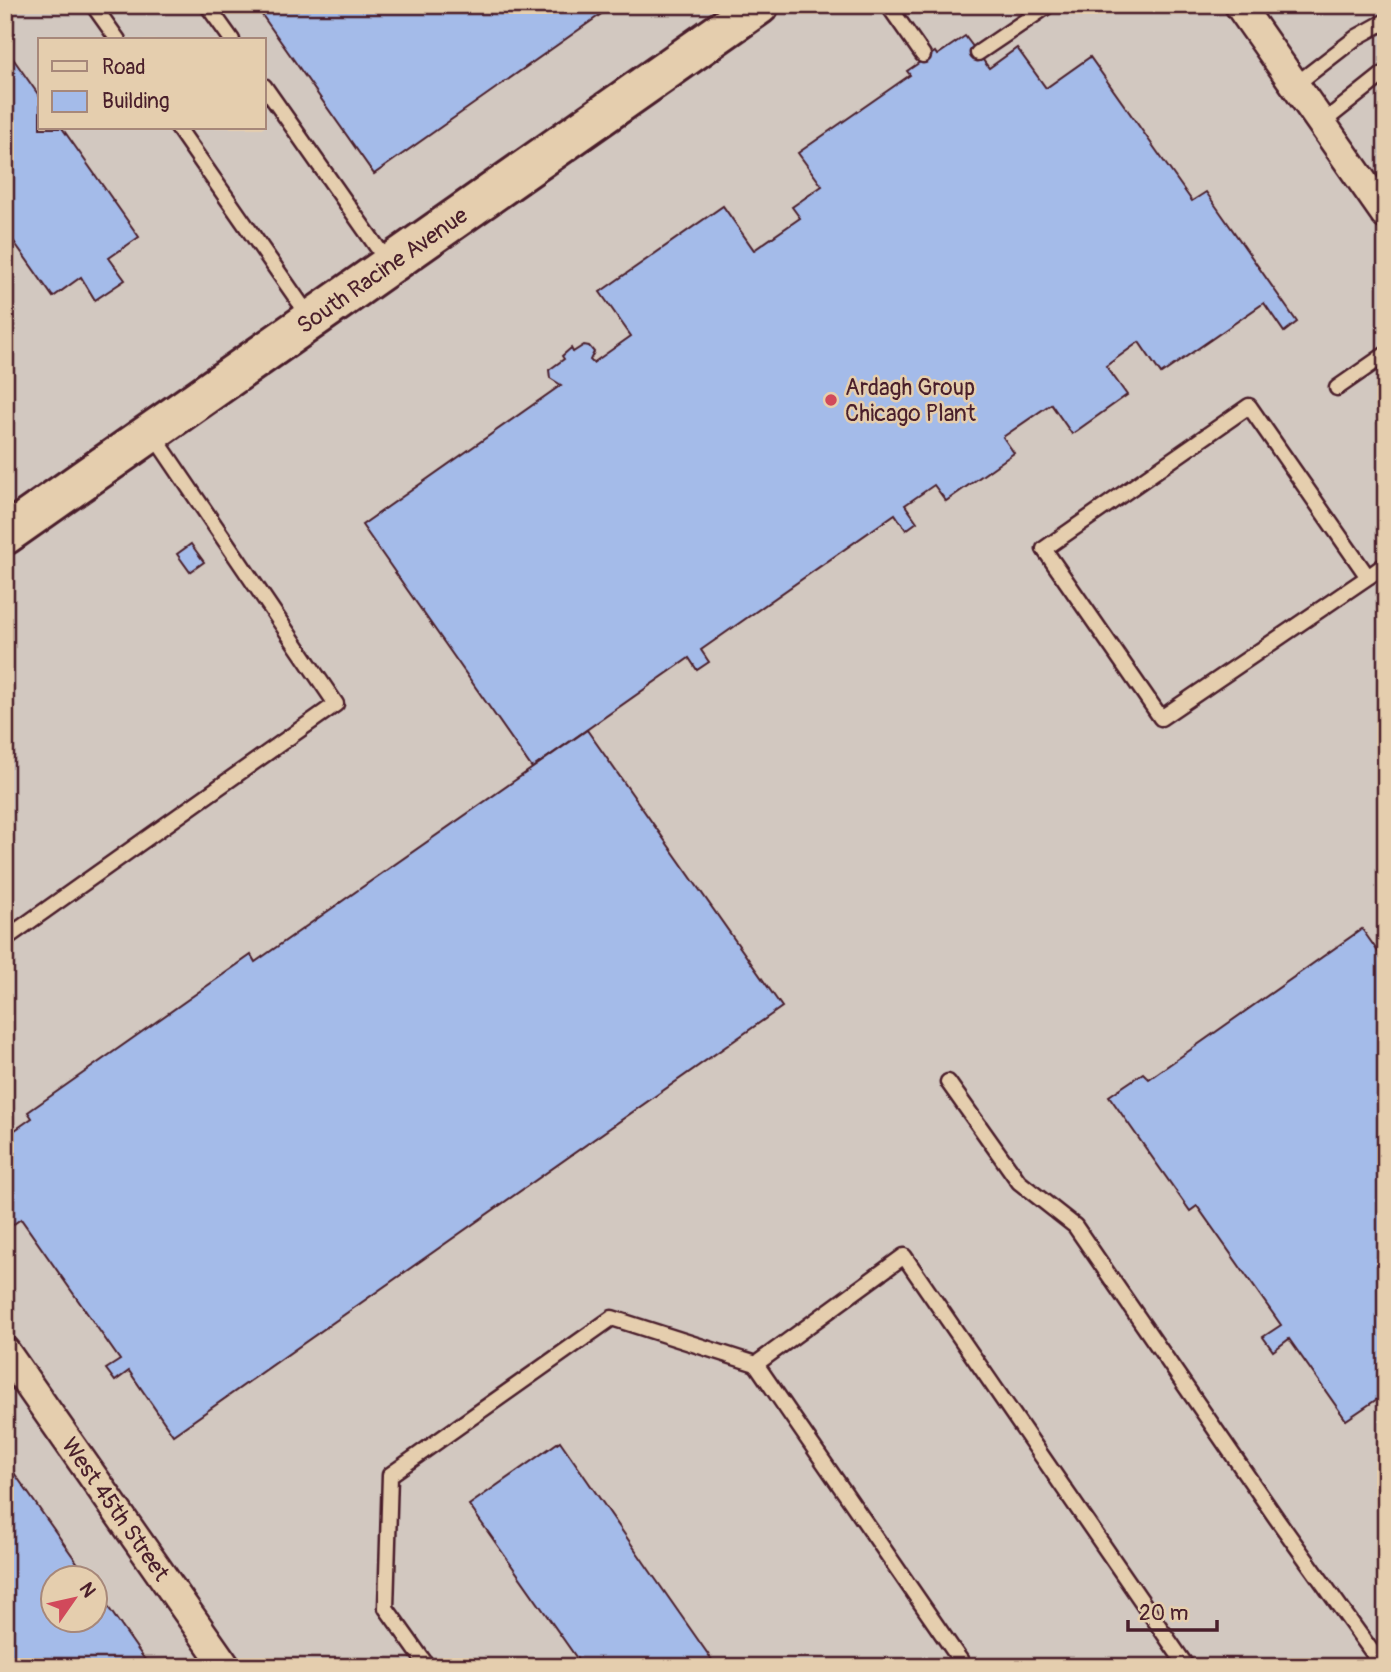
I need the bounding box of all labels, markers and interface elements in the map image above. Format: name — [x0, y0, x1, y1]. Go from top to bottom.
legend — [38, 38, 266, 130]
text: Road — [102, 54, 146, 81]
text: Building — [102, 88, 169, 115]
street label: South Racine Avenue — [291, 200, 474, 340]
place label: Ardagh Group Chicago Plant — [845, 373, 977, 428]
marker: Ardagh Group Chicago Plant — [823, 392, 839, 408]
street label: West 45th Street — [55, 1432, 176, 1587]
north arrow — [38, 1564, 108, 1634]
text: N — [74, 1578, 101, 1602]
scale bar — [1128, 1588, 1218, 1632]
text: 20 m — [1139, 1600, 1188, 1627]

